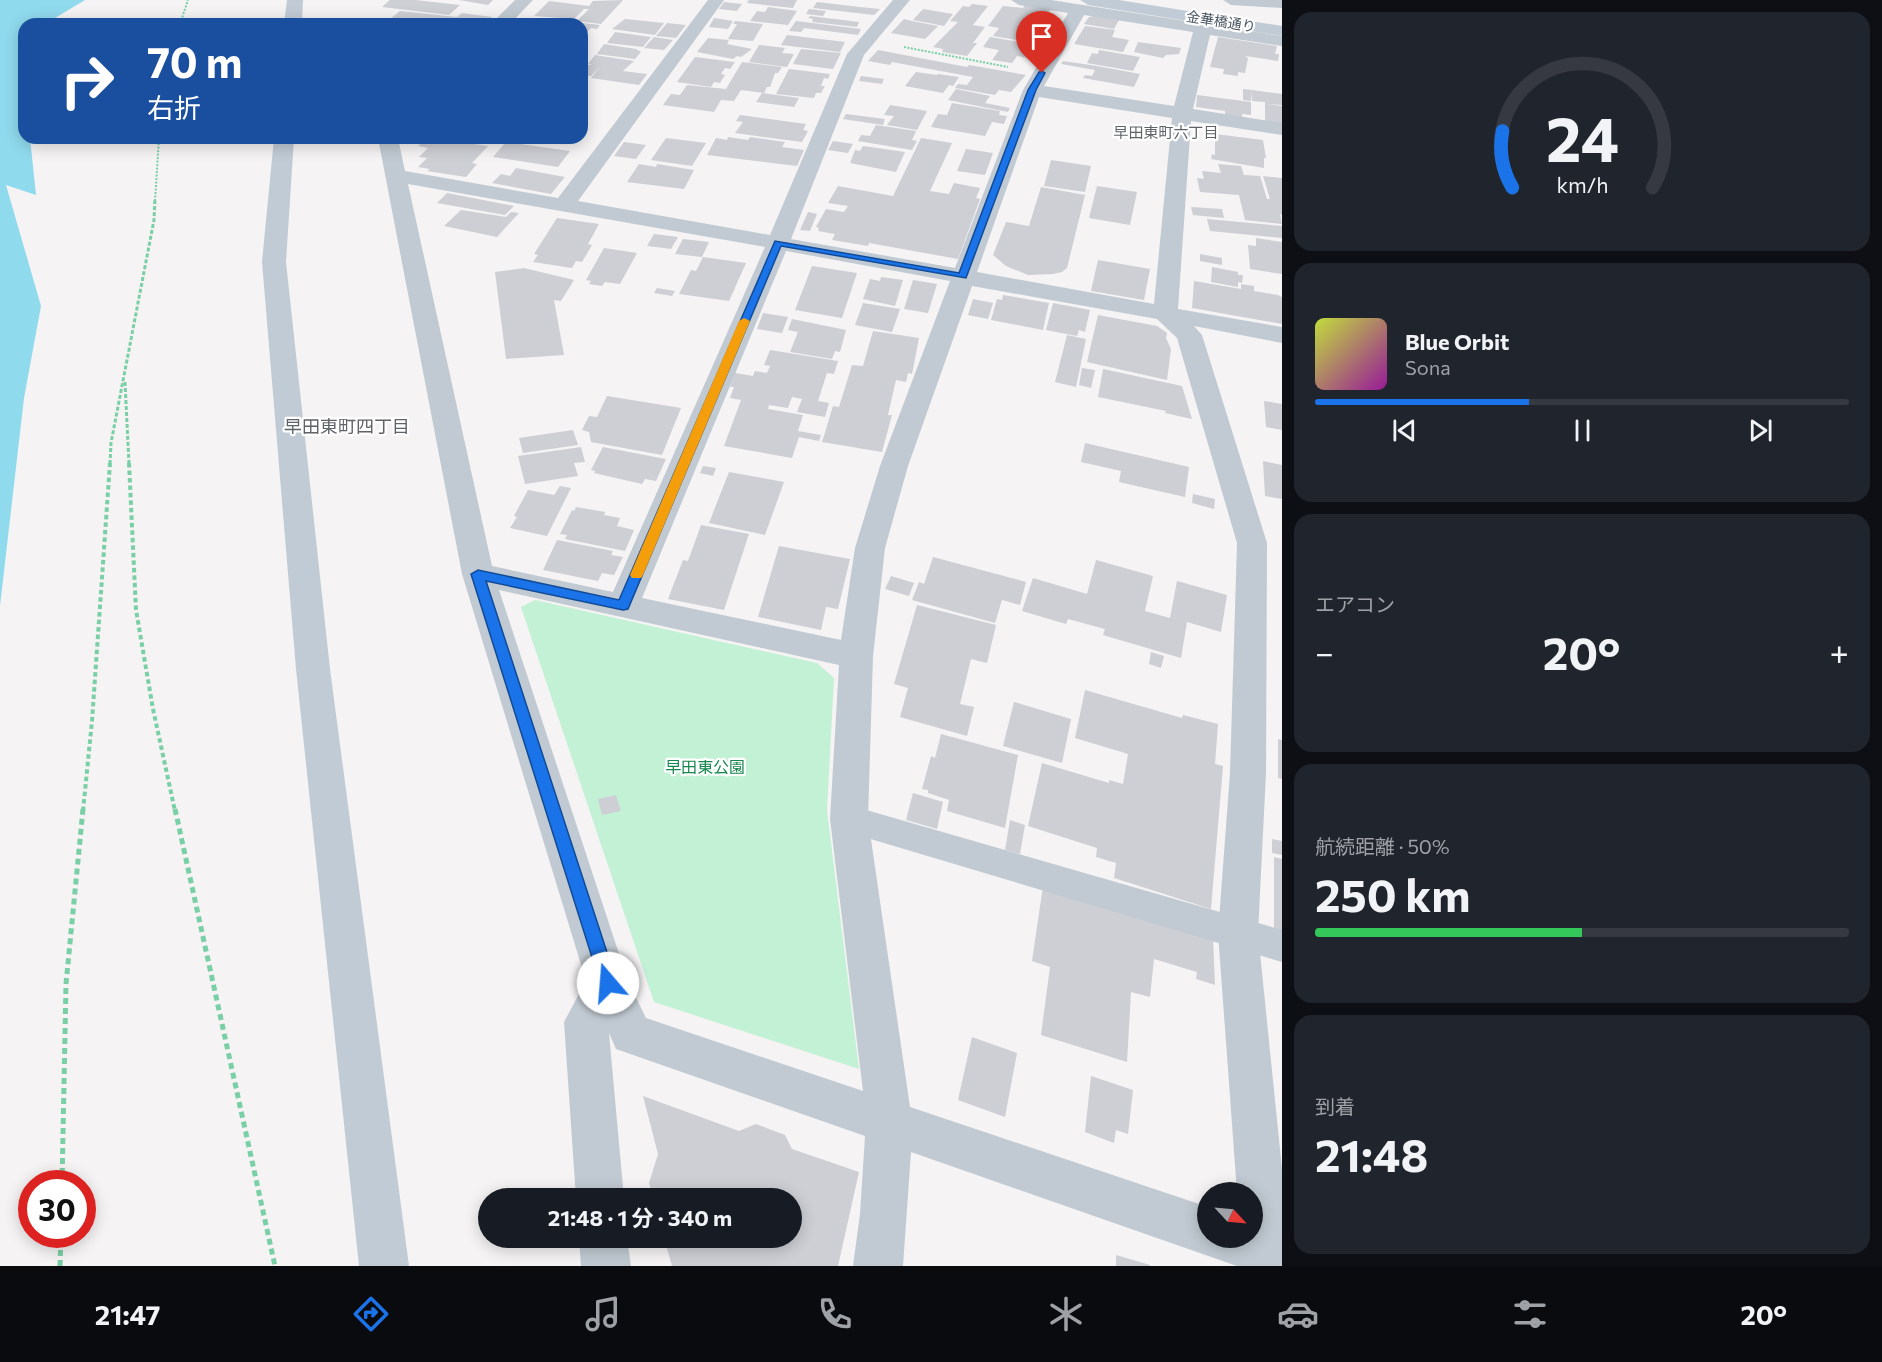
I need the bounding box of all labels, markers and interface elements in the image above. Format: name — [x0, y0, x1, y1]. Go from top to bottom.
street label: 金華橋通り — [1185, 7, 1257, 35]
pin — [1016, 11, 1067, 73]
icon: arrive — [1025, 20, 1058, 53]
text: 70 m — [147, 35, 242, 87]
icon: right — [48, 42, 126, 120]
text: 右折 — [147, 91, 201, 124]
text: 24 — [1546, 100, 1618, 176]
district label: 早田東町六丁目 — [1113, 123, 1219, 141]
text: km/h — [1556, 172, 1608, 198]
text: Blue Orbit — [1405, 328, 1509, 355]
text: Sona — [1405, 355, 1451, 379]
icon: previous — [1388, 414, 1421, 447]
icon: pause — [1566, 414, 1599, 447]
icon: next — [1744, 414, 1777, 447]
district label: 早田東町四丁目 — [284, 415, 410, 437]
text: エアコン — [1315, 592, 1395, 616]
text: 20° — [1543, 624, 1621, 679]
text: − — [1315, 631, 1334, 672]
text: + — [1830, 631, 1849, 672]
park label: 早田東公園 — [665, 757, 745, 776]
text: 航続距離 · 50% — [1315, 834, 1450, 858]
text: 250 km — [1315, 866, 1470, 921]
position arrow — [576, 951, 640, 1015]
text: 到着 — [1315, 1094, 1355, 1118]
text: 21:48 — [1315, 1126, 1428, 1181]
speed limit sign: 30 — [18, 1170, 96, 1248]
north arrow — [1197, 1182, 1263, 1248]
map controls — [1197, 1182, 1263, 1248]
text: 21:48 · 1 分 · 340 m — [548, 1204, 732, 1231]
icon: directions — [350, 1293, 392, 1335]
icon: music — [582, 1293, 624, 1335]
icon: phone — [814, 1293, 856, 1335]
icon: climate — [1045, 1293, 1087, 1335]
icon: car — [1277, 1293, 1319, 1335]
icon: filters — [1509, 1293, 1551, 1335]
text: 21:47 — [95, 1298, 160, 1331]
text: 20° — [1740, 1298, 1787, 1331]

